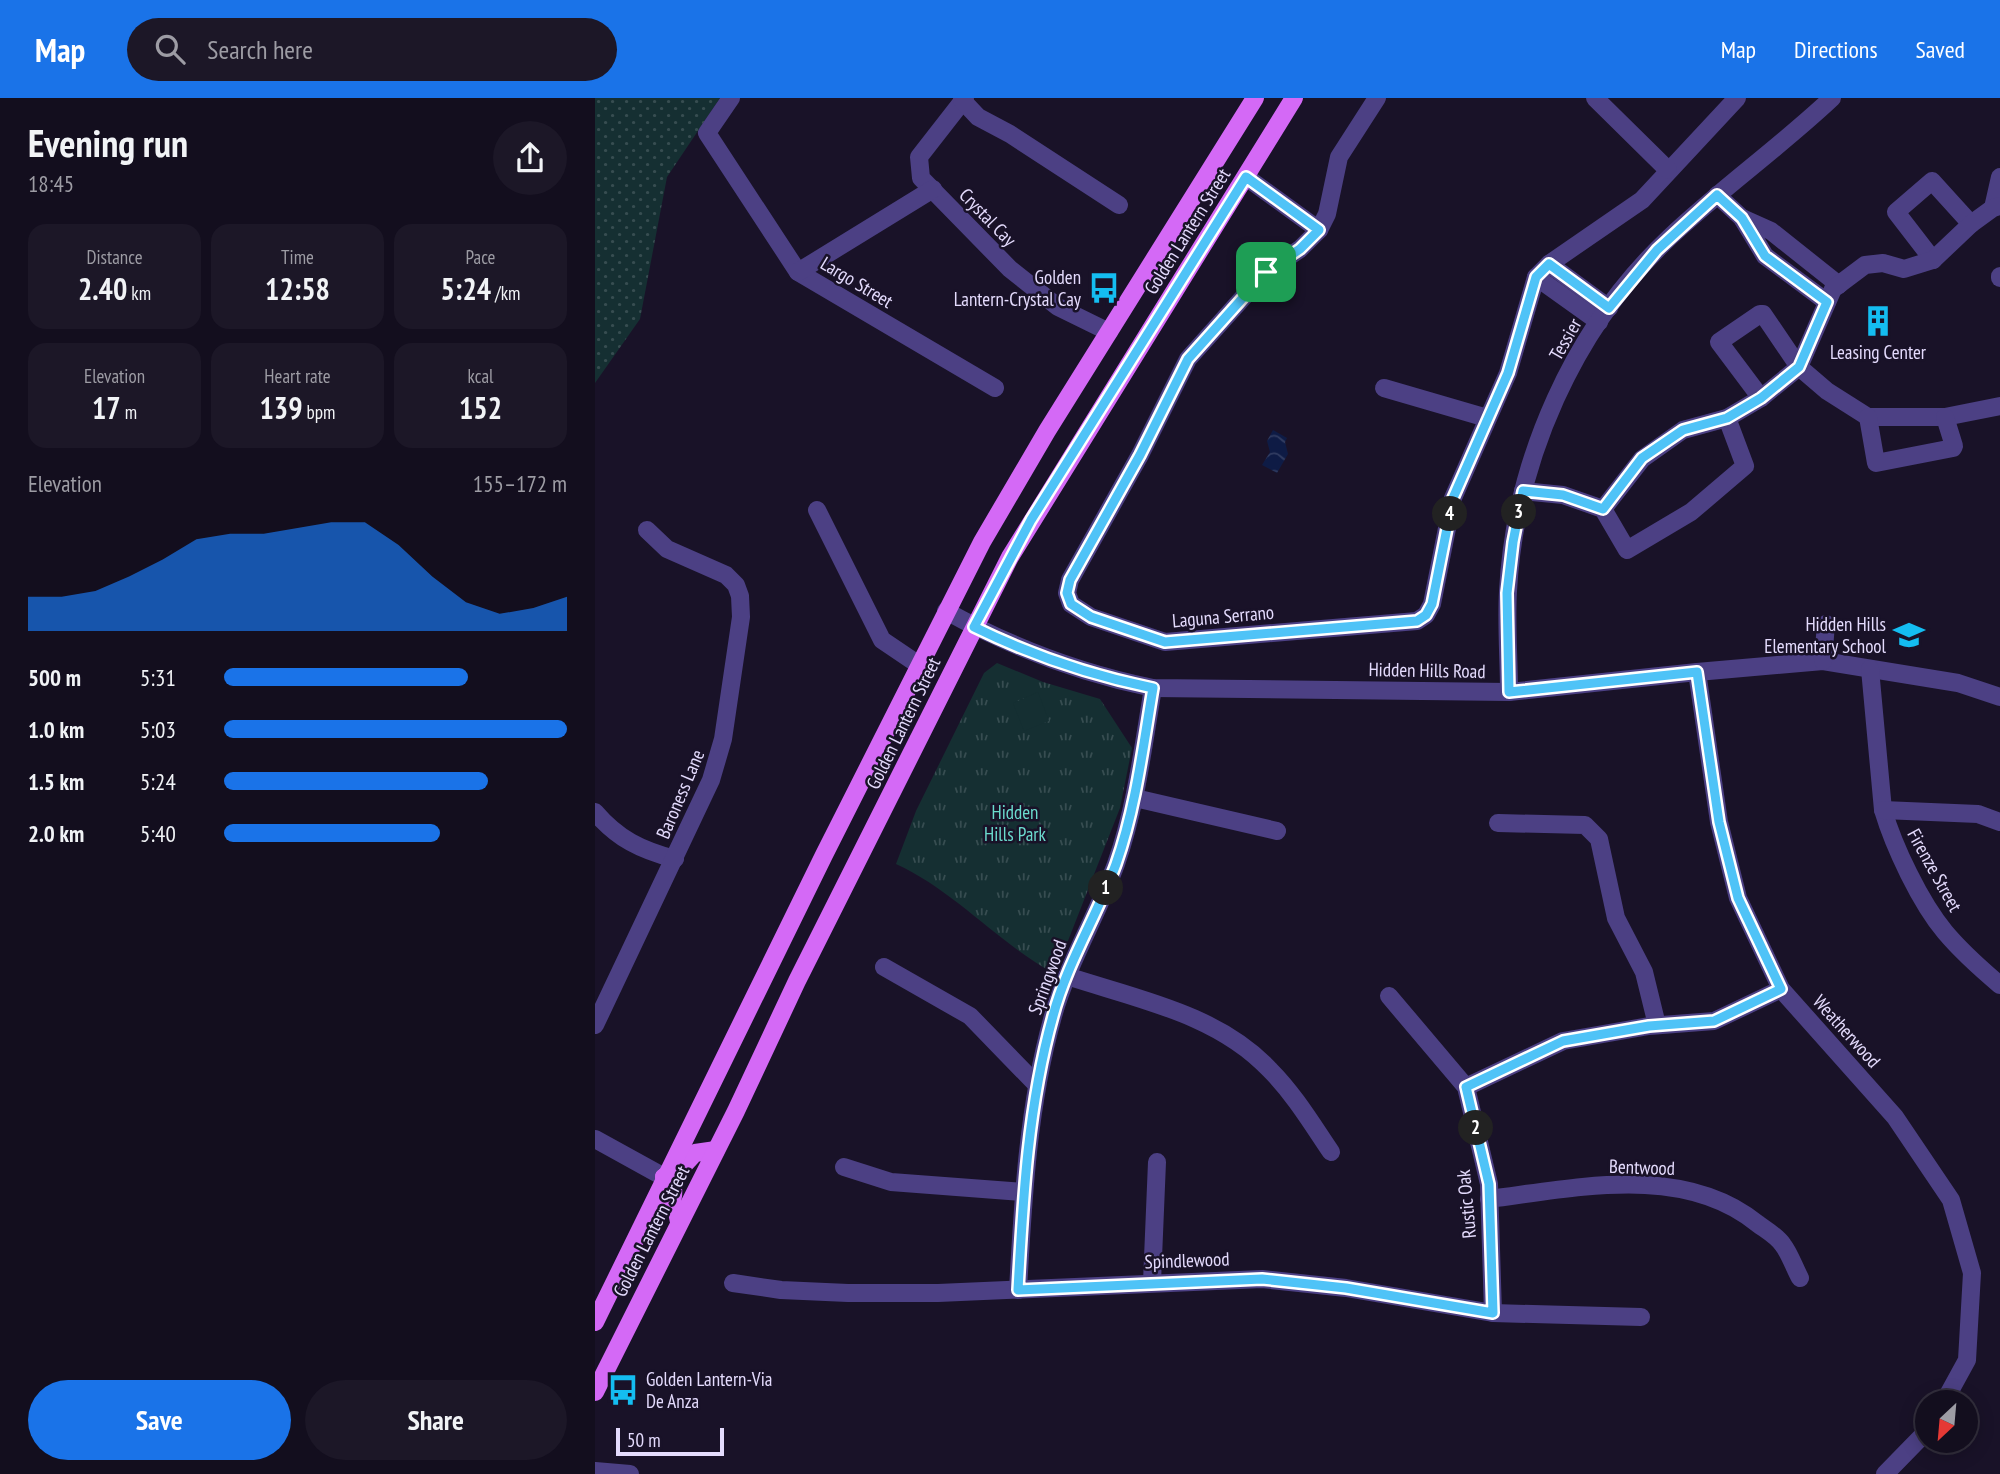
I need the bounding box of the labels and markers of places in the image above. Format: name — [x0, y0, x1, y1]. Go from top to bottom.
pin — [1236, 242, 1296, 302]
place label: Golden Lantern-Crystal Cay — [954, 265, 1082, 311]
bus stop icon: Golden Lantern-Crystal Cay — [1087, 271, 1121, 305]
building icon: Leasing Center — [1861, 304, 1895, 338]
place label: Leasing Center — [1830, 340, 1927, 364]
pin: 3 — [1501, 494, 1537, 530]
pin: 4 — [1433, 496, 1467, 532]
place label: Hidden Hills Elementary School — [1764, 612, 1887, 658]
school or university icon: Hidden Hills Elementary School — [1892, 618, 1926, 652]
pin: 1 — [1089, 870, 1123, 906]
pin: 2 — [1459, 1110, 1493, 1146]
place label: Golden Lantern-Via De Anza — [646, 1367, 772, 1413]
bus stop icon: Golden Lantern-Via De Anza — [606, 1373, 640, 1407]

